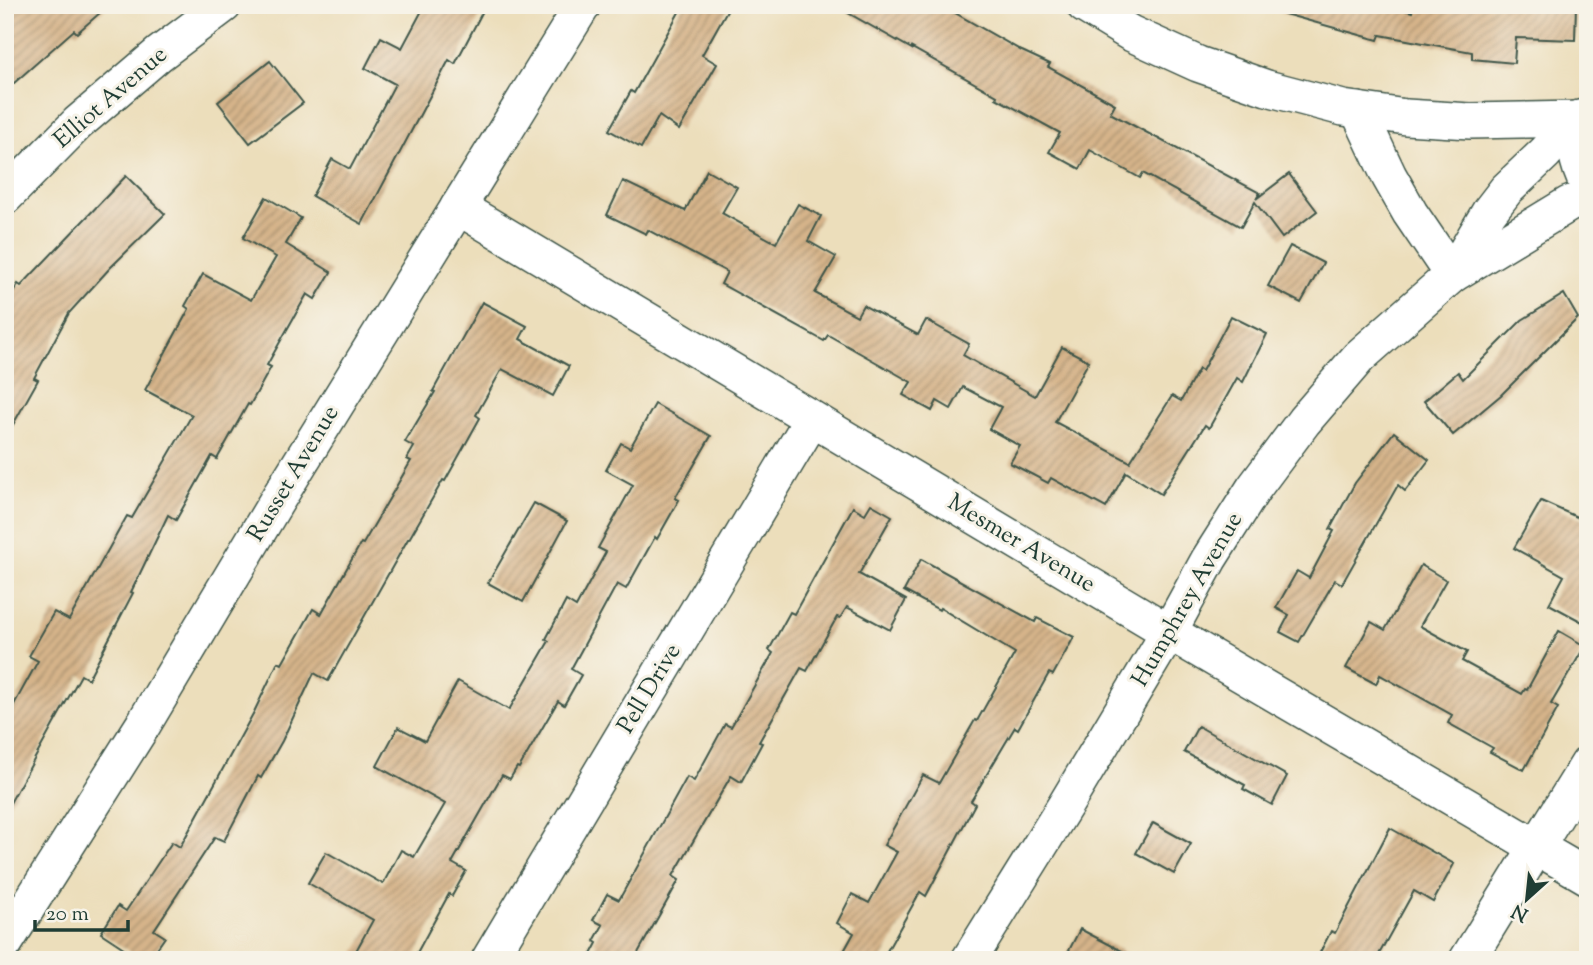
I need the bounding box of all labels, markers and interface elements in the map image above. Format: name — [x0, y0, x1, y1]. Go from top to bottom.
street label: Elliot Avenue — [47, 39, 175, 157]
street label: Russet Avenue — [240, 399, 348, 549]
street label: Mesmer Avenue — [940, 486, 1102, 602]
street label: Humphrey Avenue — [1124, 506, 1252, 694]
street label: Pell Drive — [610, 637, 690, 741]
north arrow — [1492, 864, 1562, 934]
scale bar — [35, 888, 128, 932]
text: N — [1508, 896, 1533, 927]
text: 20 m — [46, 900, 89, 930]

